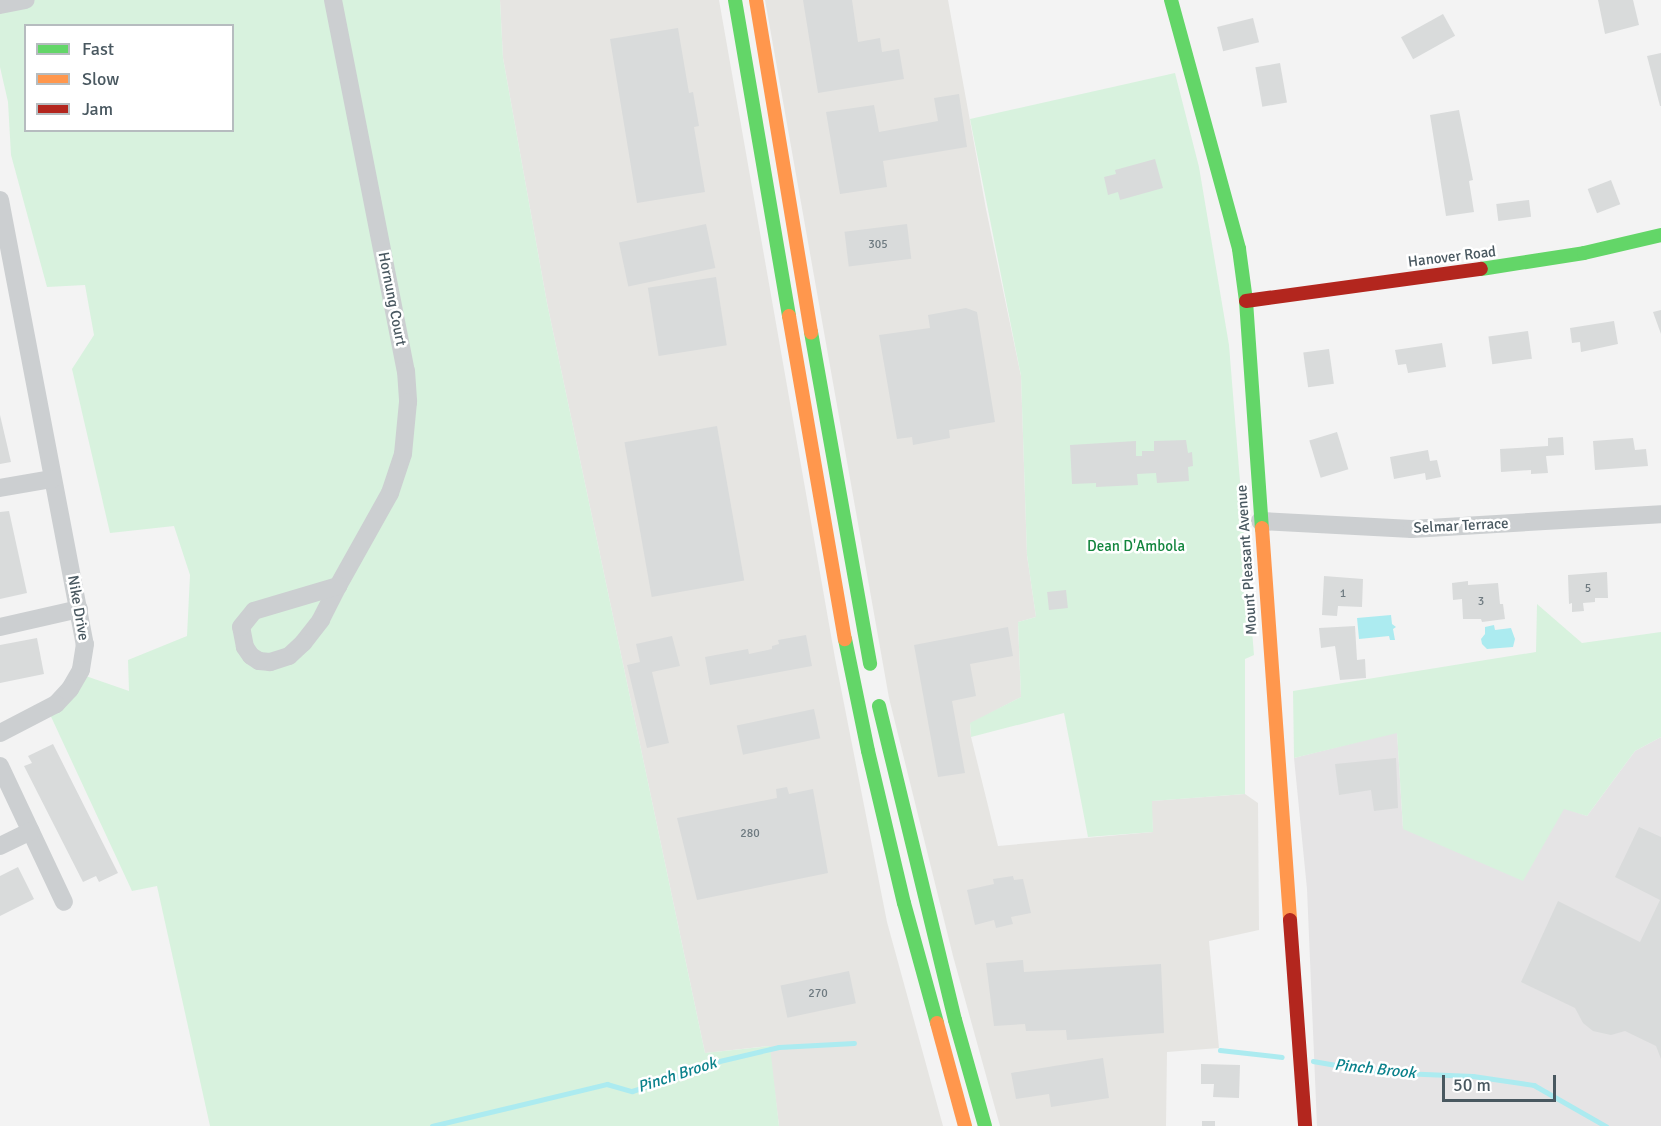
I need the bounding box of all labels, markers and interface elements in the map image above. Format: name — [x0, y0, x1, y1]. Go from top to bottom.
legend — [24, 24, 234, 132]
text: Fast — [82, 38, 114, 60]
text: Slow — [82, 68, 119, 90]
text: Jam — [82, 98, 113, 120]
house number: 305 — [868, 238, 888, 252]
street label: Hanover Road — [1407, 243, 1497, 271]
street label: Hornung Court — [374, 251, 410, 347]
street label: Mount Pleasant Avenue — [1233, 484, 1261, 636]
street label: Selmar Terrace — [1413, 515, 1509, 537]
park label: Dean D'Ambola — [1087, 538, 1185, 556]
street label: Nike Drive — [63, 574, 93, 642]
house number: 5 — [1585, 582, 1591, 596]
house number: 1 — [1340, 587, 1346, 601]
house number: 3 — [1478, 595, 1484, 609]
house number: 280 — [740, 827, 760, 841]
house number: 270 — [808, 987, 828, 1001]
water label: Pinch Brook — [635, 1053, 719, 1097]
water label: Pinch Brook — [1333, 1055, 1417, 1083]
scale bar — [1445, 1063, 1559, 1101]
text: 50 m — [1453, 1074, 1491, 1096]

